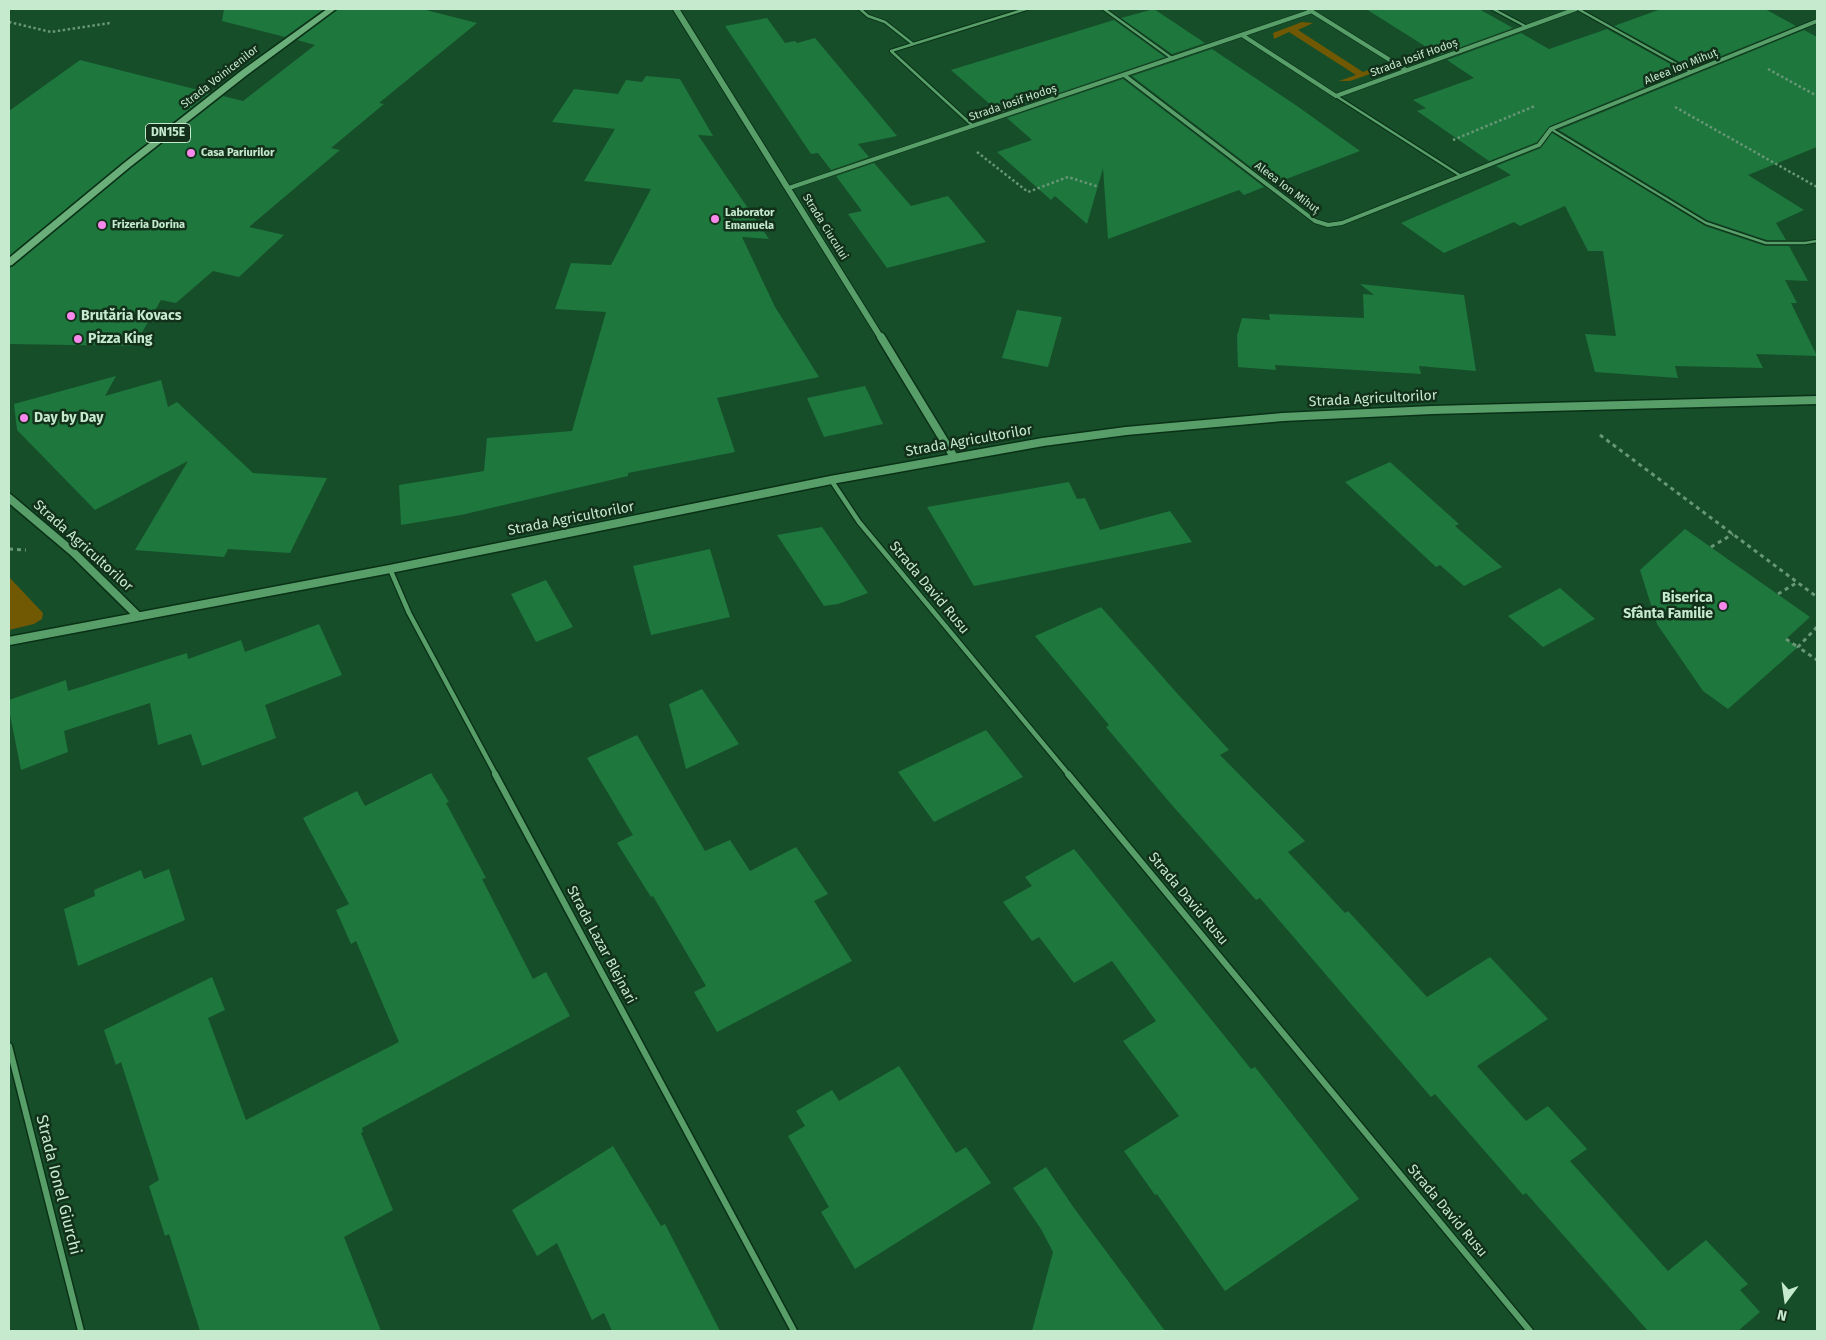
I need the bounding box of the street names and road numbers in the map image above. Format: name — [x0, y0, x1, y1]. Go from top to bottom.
street label: Strada Iosif Hodoș — [1369, 36, 1459, 80]
street label: Strada Voinicenilor — [179, 43, 261, 111]
street label: Aleea Ion Mihuț — [1642, 46, 1720, 88]
street label: Strada Iosif Hodoș — [967, 82, 1059, 124]
road number: DN15E — [146, 124, 190, 142]
street label: Aleea Ion Mihuț — [1252, 159, 1322, 217]
street label: Strada Ciucului — [799, 192, 851, 262]
street label: Strada Agricultorilor — [1308, 387, 1438, 411]
street label: Strada Agricultorilor — [904, 422, 1034, 460]
street label: Strada Agricultorilor — [30, 497, 136, 595]
street label: Strada Agricultorilor — [506, 499, 636, 539]
street label: Strada David Rusu — [885, 538, 973, 638]
street label: Strada David Rusu — [1144, 849, 1232, 949]
street label: Strada Lazar Blejnari — [563, 883, 639, 1007]
street label: Strada Ionel Giurchi — [31, 1113, 85, 1257]
street label: Strada David Rusu — [1403, 1161, 1491, 1261]

